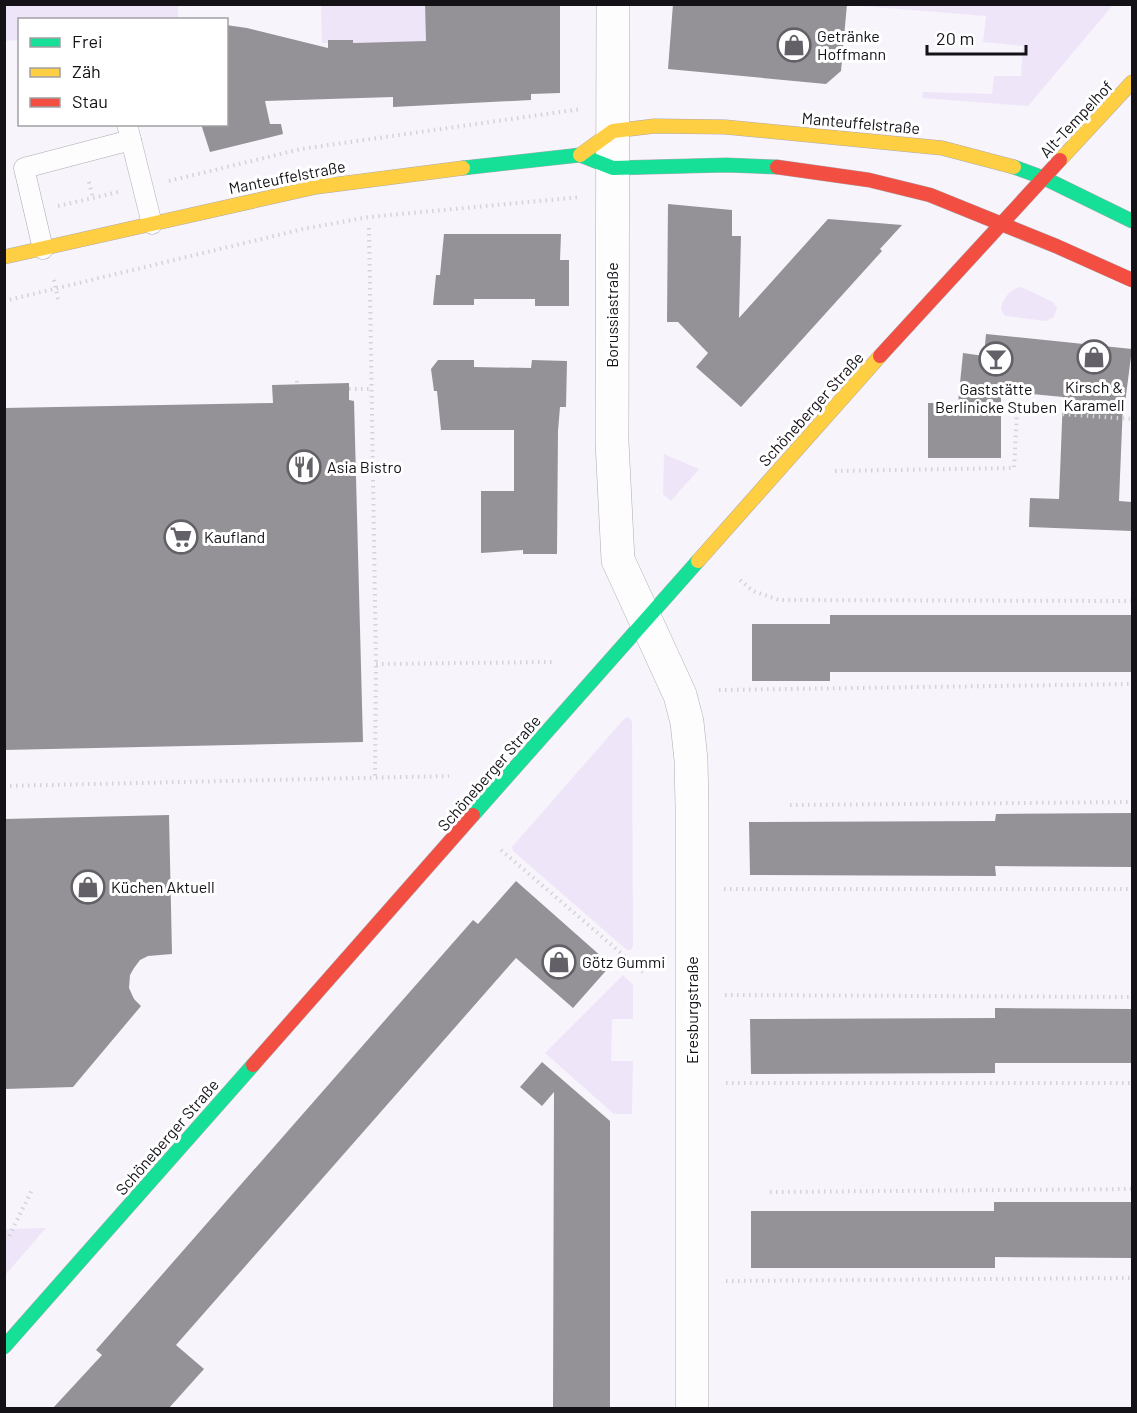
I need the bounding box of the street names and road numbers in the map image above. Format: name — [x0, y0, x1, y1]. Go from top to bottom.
street label: Alt-Tempelhof — [1035, 76, 1116, 161]
street label: Manteuffelstraße — [801, 108, 921, 137]
street label: Manteuffelstraße — [227, 156, 347, 197]
street label: Borussiastraße — [602, 262, 621, 368]
street label: Schöneberger Straße — [754, 348, 867, 470]
street label: Schöneberger Straße — [433, 711, 544, 834]
street label: Eresburgstraße — [682, 956, 701, 1064]
street label: Schöneberger Straße — [111, 1075, 222, 1198]

